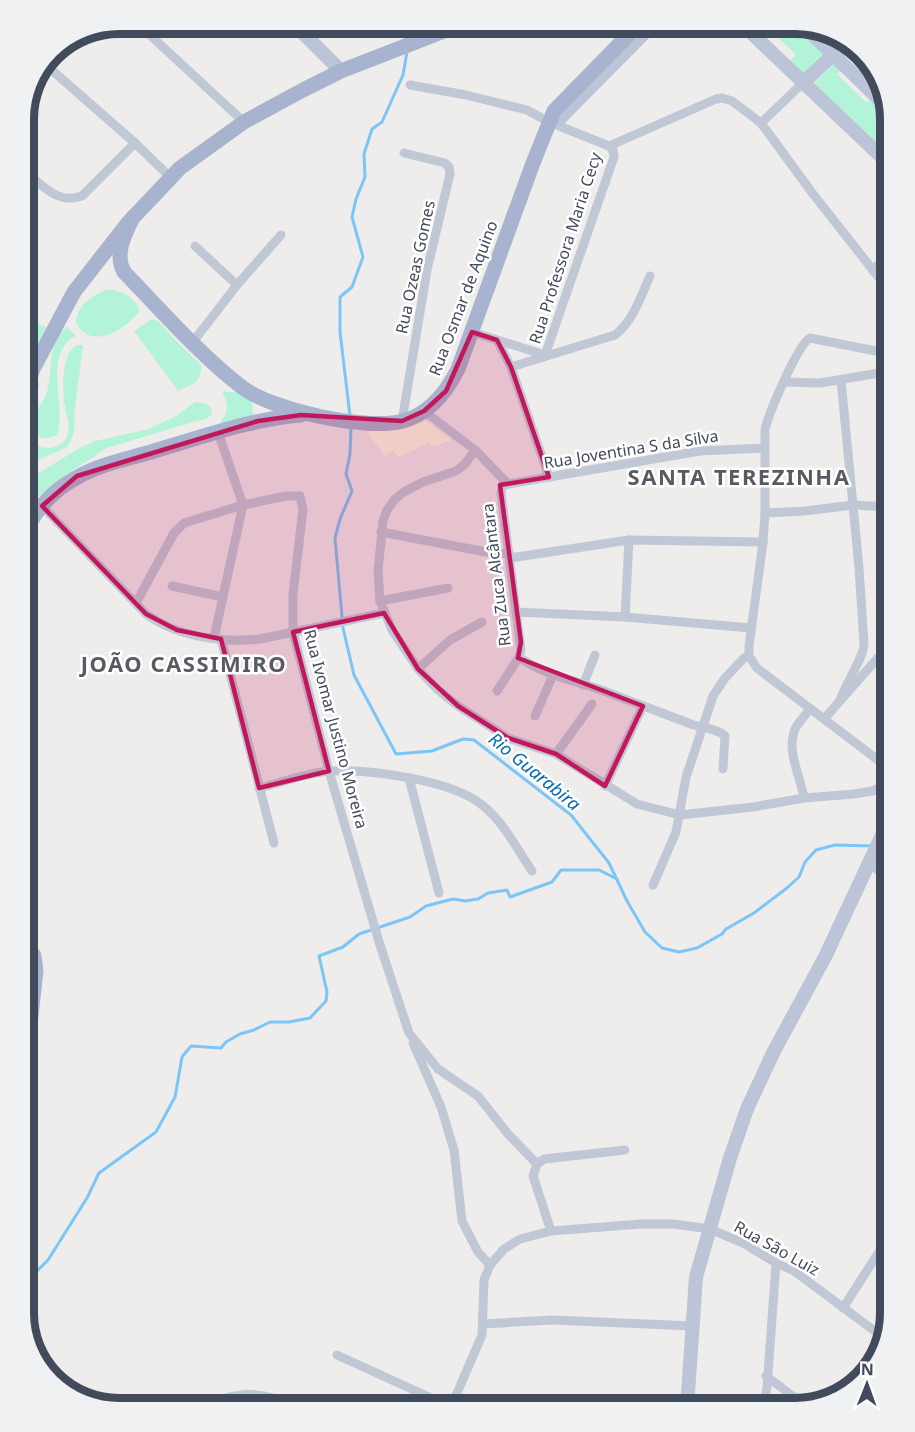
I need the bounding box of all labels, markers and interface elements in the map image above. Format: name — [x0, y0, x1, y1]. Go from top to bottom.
street label: Rua Professora Maria Cecy — [524, 149, 607, 346]
street label: Rua Ozeas Gomes — [390, 198, 440, 336]
street label: Rua Osmar de Aquino — [423, 217, 503, 379]
street label: Rua Joventina S da Silva — [542, 424, 720, 474]
district label: SANTA TEREZINHA — [628, 461, 850, 491]
street label: Rua Zuca Alcântara — [476, 502, 516, 648]
street label: Rua Ivomar Justino Moreira — [299, 627, 373, 831]
district label: JOÃO CASSIMIRO — [79, 648, 287, 678]
water label: Rio Guarabira — [484, 727, 586, 815]
street label: Rua São Luiz — [730, 1215, 824, 1281]
north arrow — [837, 1354, 897, 1414]
text: N — [861, 1358, 874, 1380]

